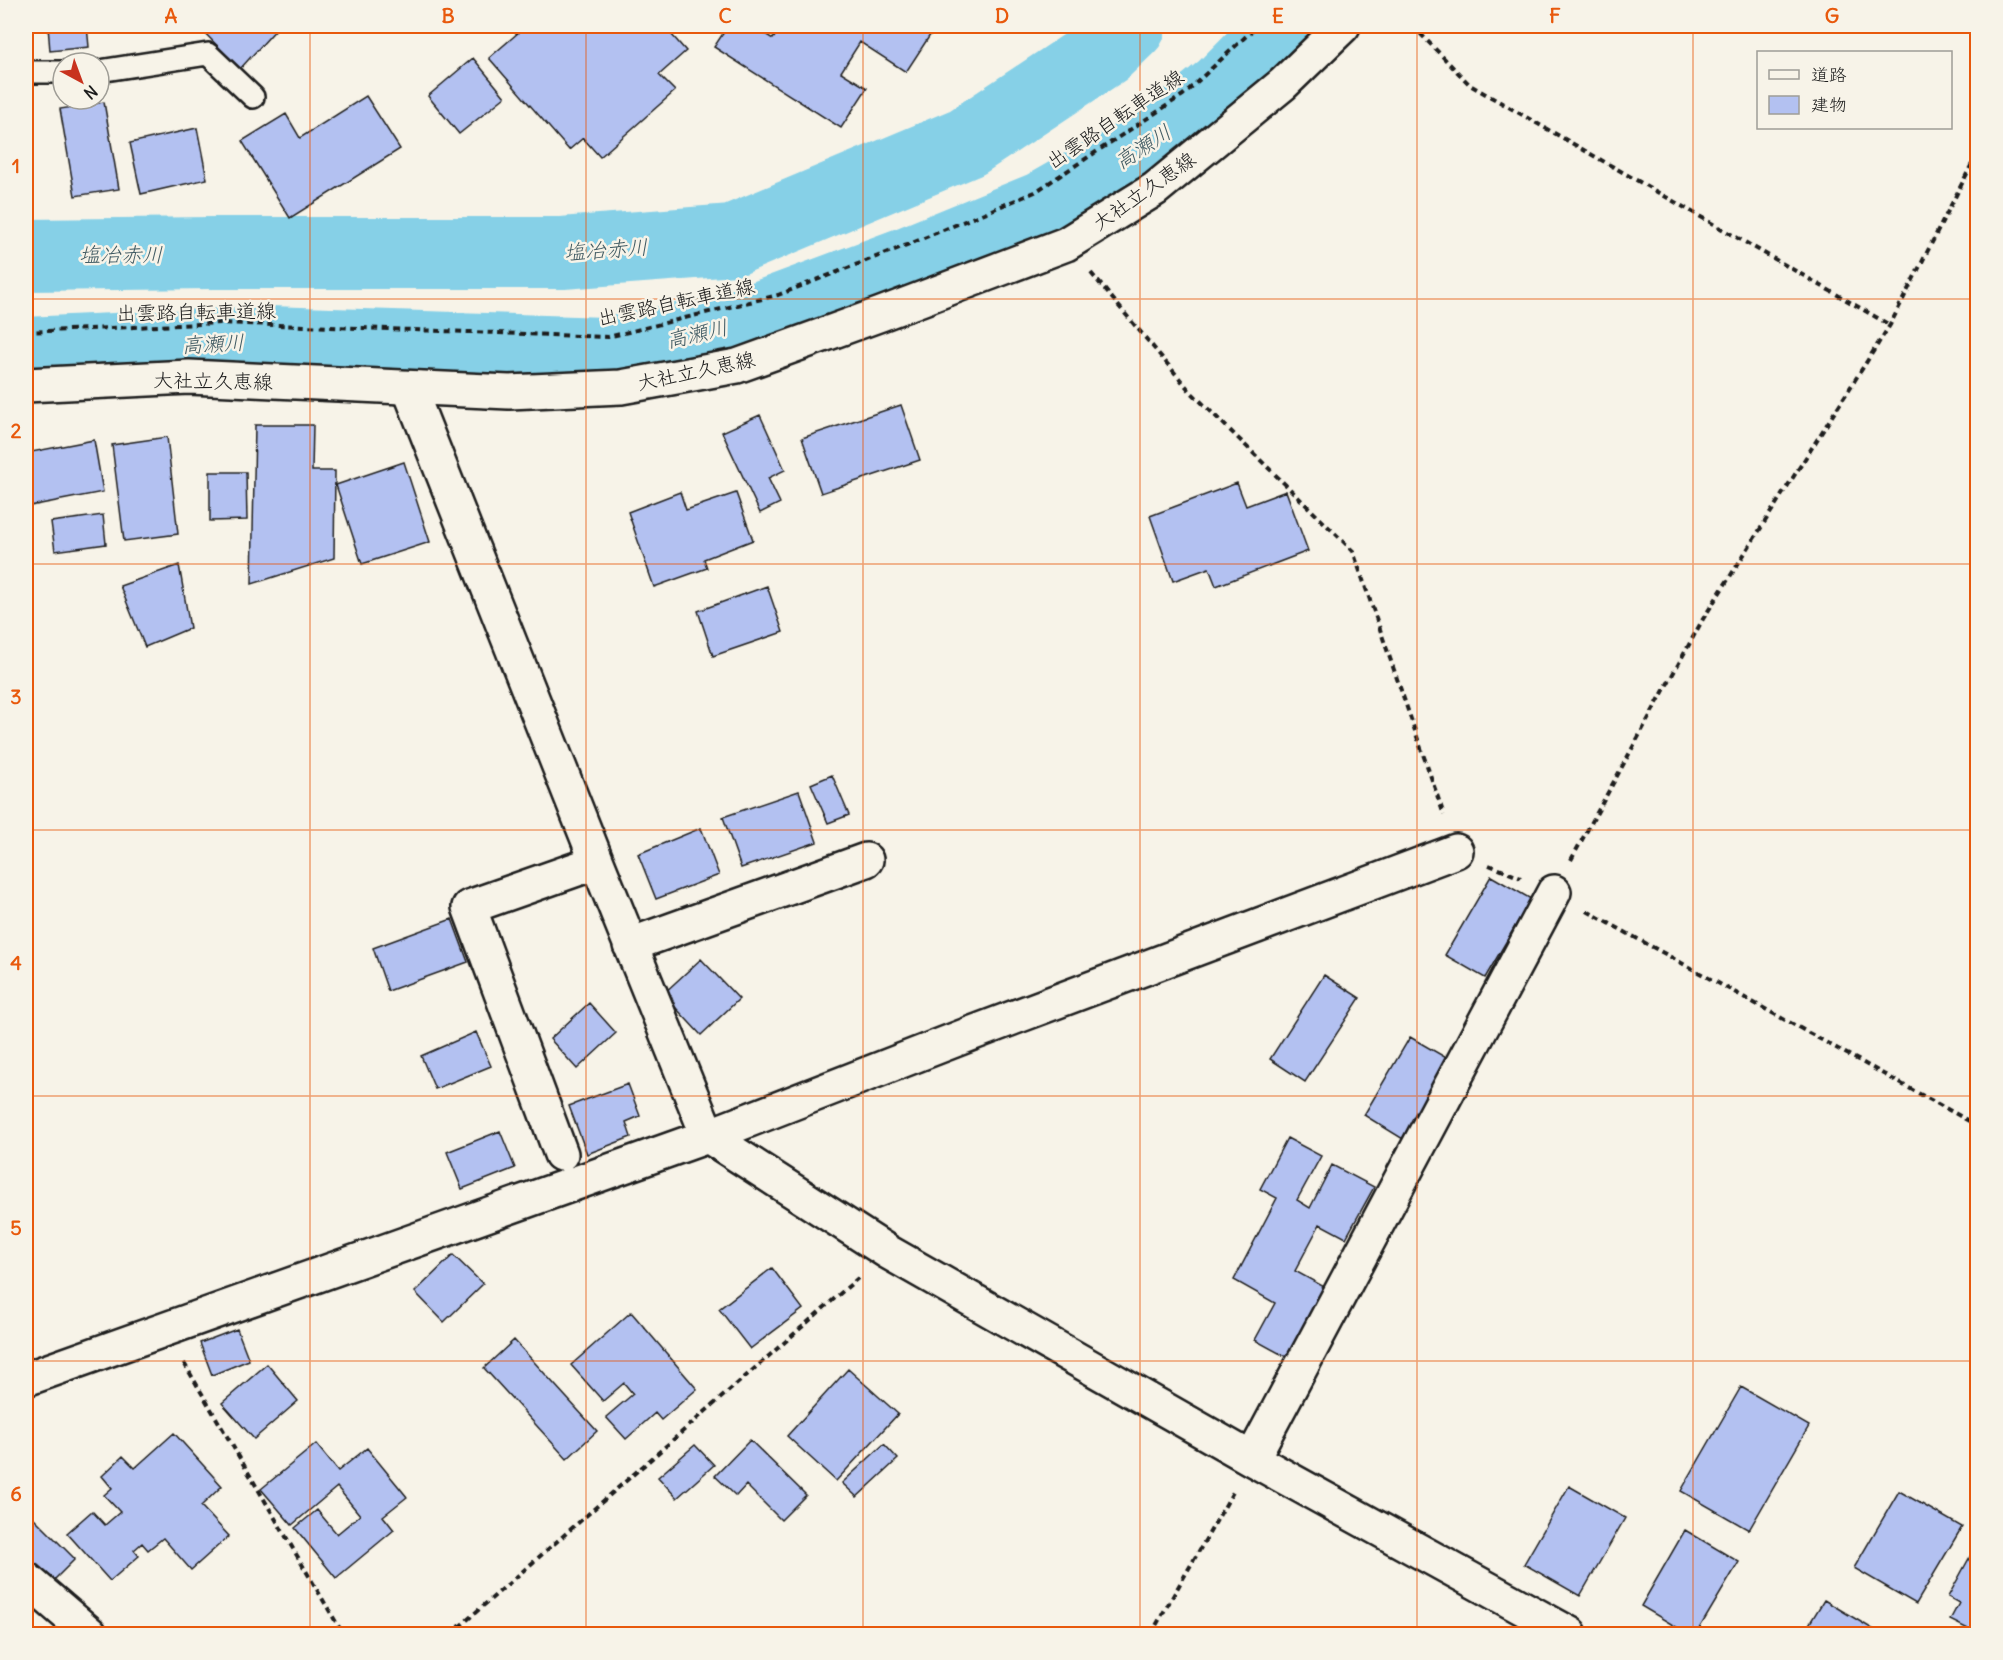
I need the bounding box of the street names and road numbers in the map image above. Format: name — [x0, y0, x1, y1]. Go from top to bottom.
street label: 出雲路自転車道線 — [1041, 63, 1188, 174]
street label: 大社立久恵線 — [1087, 146, 1200, 235]
street label: 出雲路自転車道線 — [595, 273, 757, 330]
street label: 出雲路自転車道線 — [116, 298, 276, 325]
street label: 大社立久恵線 — [635, 346, 757, 395]
street label: 大社立久恵線 — [153, 367, 273, 394]

